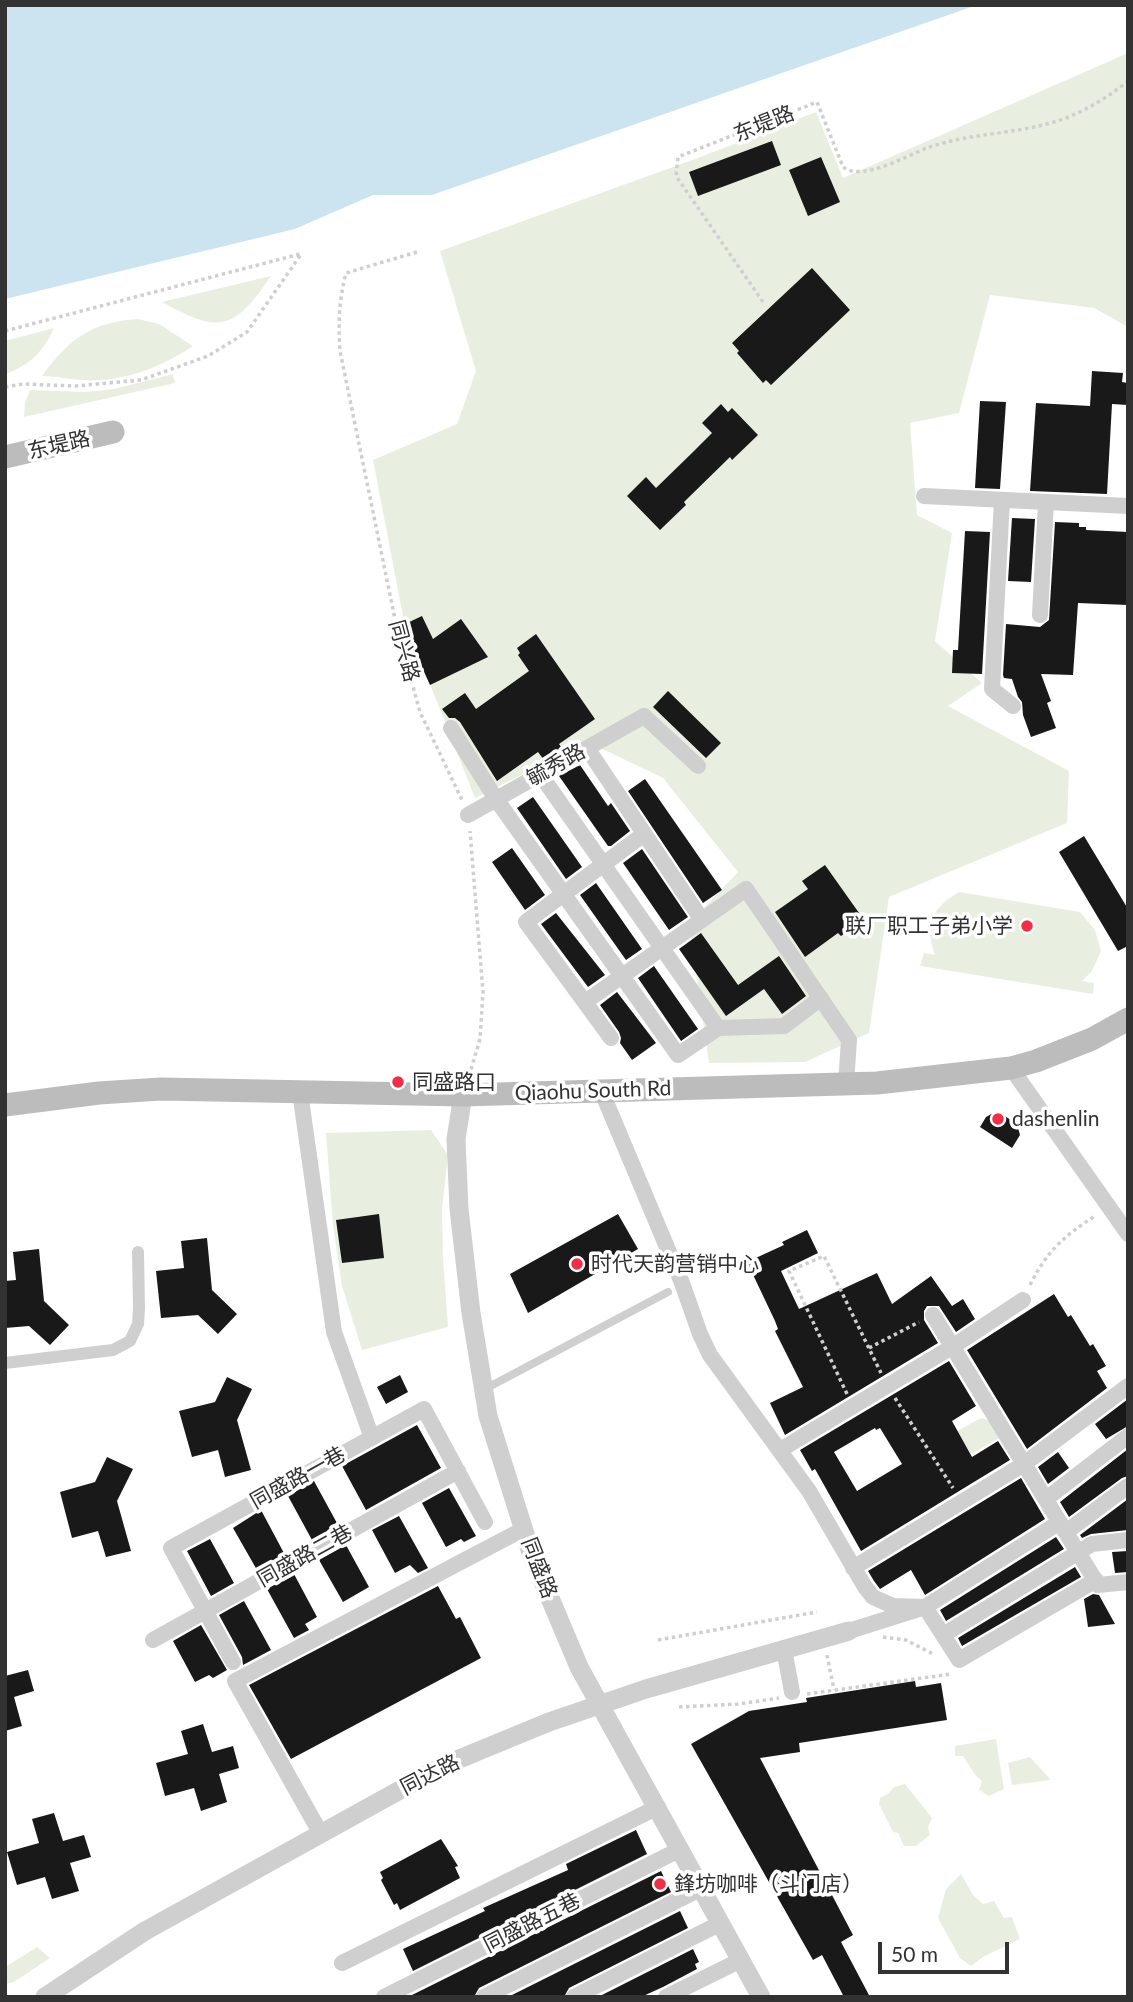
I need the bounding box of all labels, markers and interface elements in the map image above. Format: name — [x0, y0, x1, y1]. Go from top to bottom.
street label: 东堤路 — [730, 101, 798, 147]
street label: 东堤路 — [25, 426, 93, 464]
street label: 同兴路 — [384, 617, 424, 685]
street label: 毓秀路 — [522, 739, 590, 791]
place label: 联厂职工子弟小学 — [845, 913, 1013, 939]
marker: 联厂职工子弟小学 — [1019, 918, 1035, 934]
place label: 同盛路口 — [412, 1069, 496, 1095]
marker: 同盛路口 — [390, 1074, 406, 1090]
street label: Qiaohu South Rd — [514, 1076, 672, 1106]
place label: dashenlin — [1012, 1106, 1100, 1132]
marker: dashenlin — [990, 1111, 1006, 1127]
place label: 时代天韵营销中心 — [591, 1251, 759, 1277]
marker: 时代天韵营销中心 — [569, 1256, 585, 1272]
street label: 同盛路一巷 — [246, 1442, 350, 1514]
street label: 同盛路二巷 — [253, 1520, 357, 1592]
street label: 同盛路 — [516, 1534, 562, 1602]
street label: 同达路 — [396, 1749, 464, 1801]
place label: 鋒坊咖啡（斗门店） — [674, 1871, 863, 1897]
marker: 鋒坊咖啡（斗门店） — [652, 1876, 668, 1892]
street label: 同盛路五巷 — [480, 1888, 584, 1958]
scale bar — [881, 1928, 1012, 1972]
text: 50 m — [891, 1941, 938, 1966]

